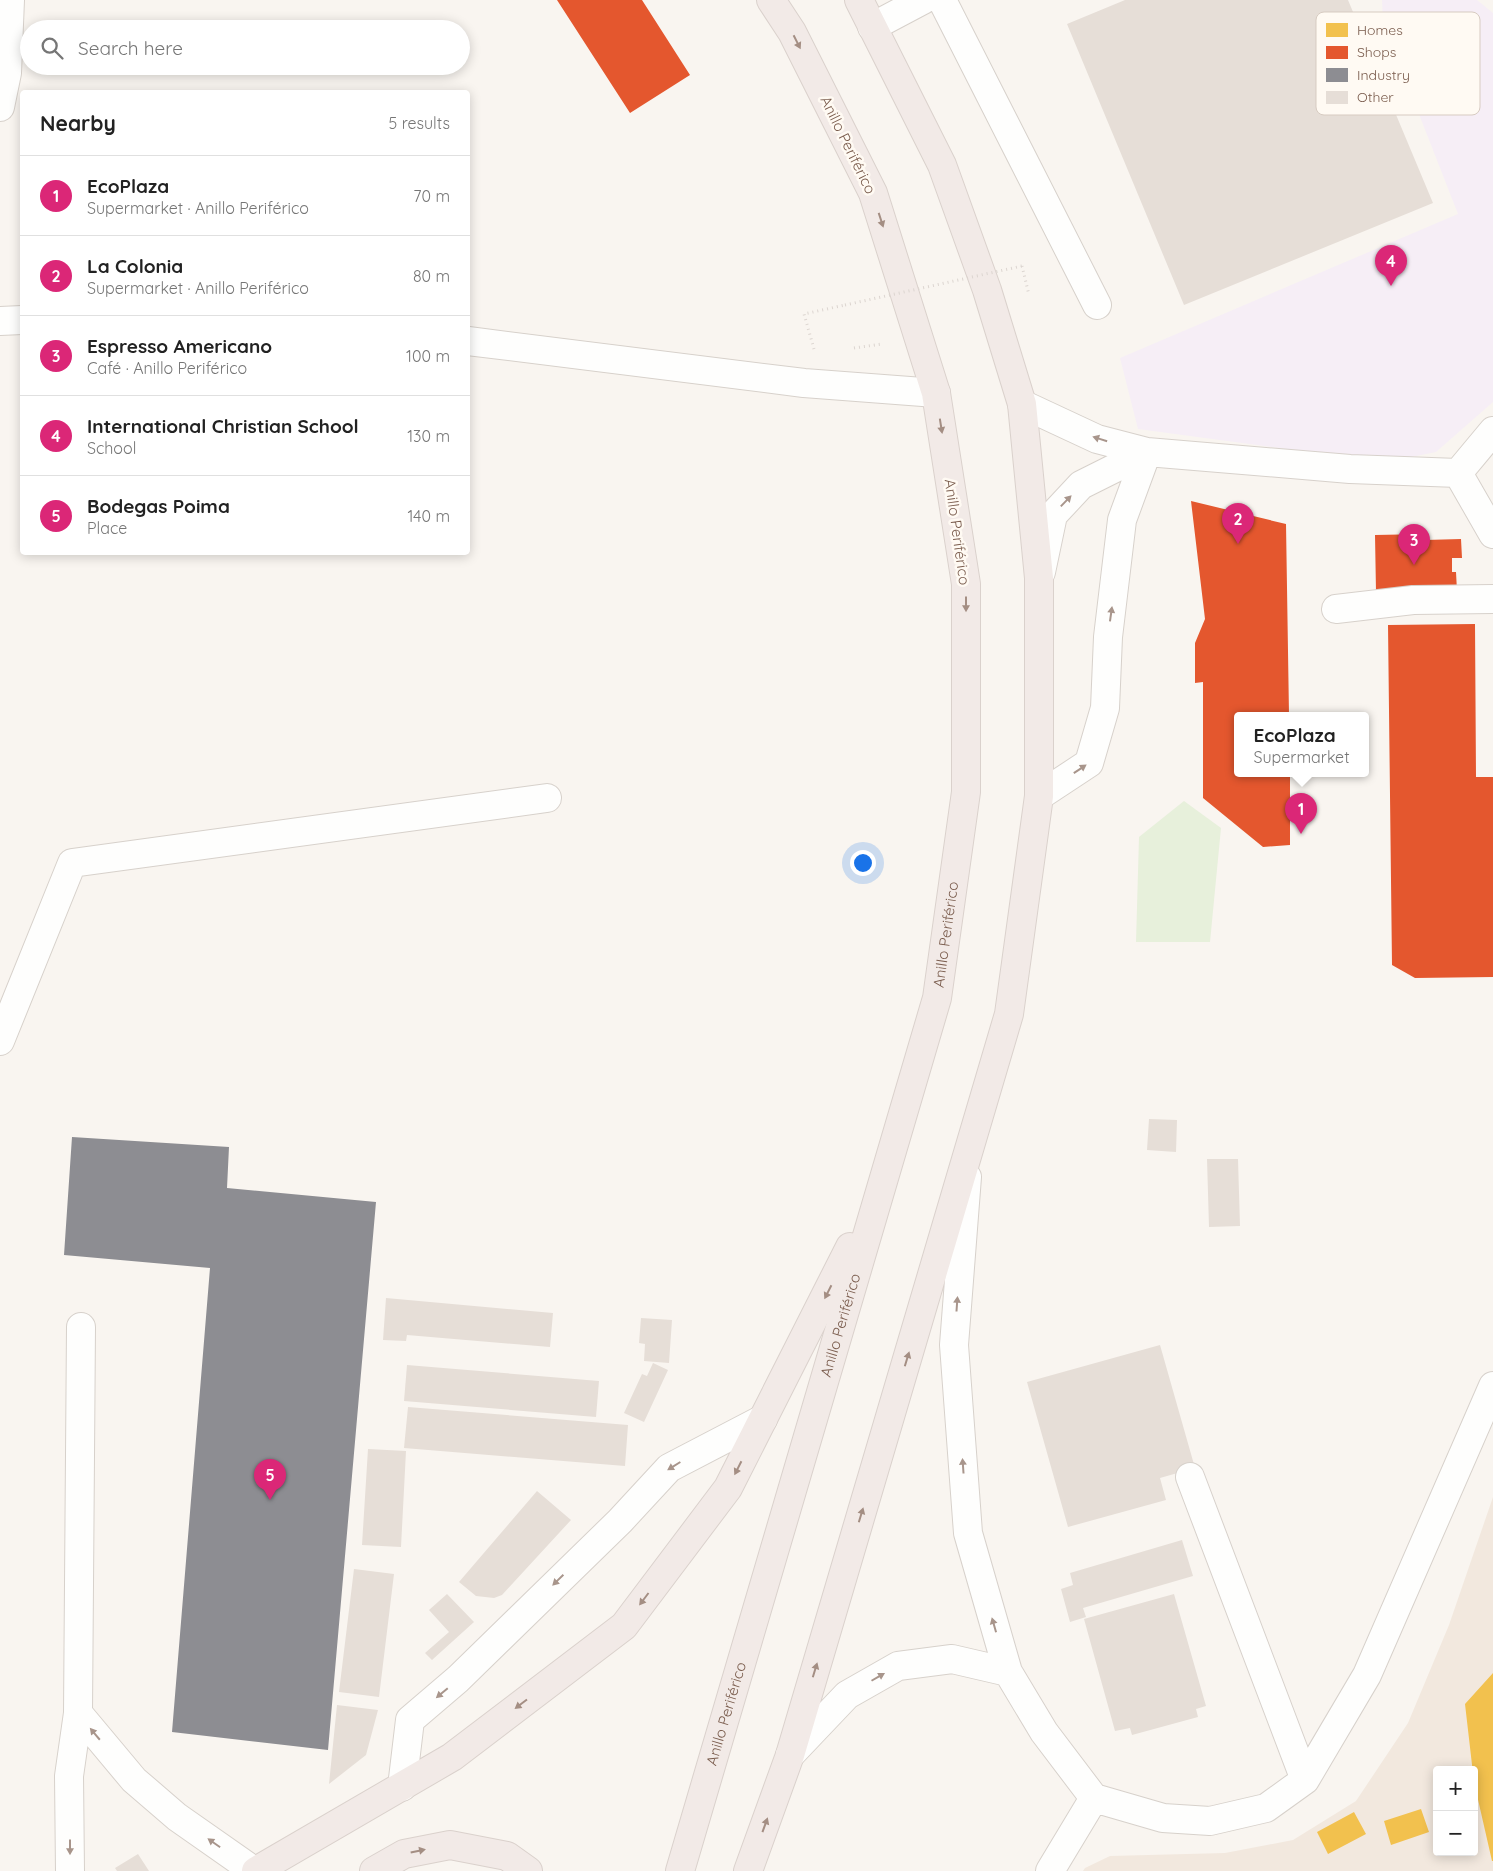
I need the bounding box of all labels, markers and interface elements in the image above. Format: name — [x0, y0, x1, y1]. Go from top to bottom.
legend — [1316, 12, 1480, 115]
search box — [20, 20, 470, 75]
text: Homes — [1357, 21, 1403, 39]
icon: search — [38, 34, 66, 62]
one-way arrow — [793, 34, 801, 49]
text: Search here — [78, 36, 183, 60]
text: Shops — [1357, 43, 1396, 61]
text: Industry — [1357, 66, 1410, 84]
text: Other — [1357, 88, 1394, 106]
street label: Anillo Periférico — [816, 93, 880, 197]
text: Nearby — [40, 110, 116, 136]
text: 5 results — [389, 113, 450, 133]
text: EcoPlaza — [87, 174, 169, 198]
text: 1 — [53, 186, 59, 206]
text: 70 m — [413, 186, 450, 206]
text: Supermarket · Anillo Periférico — [87, 198, 309, 218]
one-way arrow — [878, 212, 886, 227]
pin: 4 — [1375, 245, 1407, 286]
text: La Colonia — [87, 254, 183, 278]
text: 2 — [51, 266, 61, 286]
text: 80 m — [413, 266, 450, 286]
text: Supermarket · Anillo Periférico — [87, 278, 309, 298]
text: Espresso Americano — [87, 334, 272, 358]
text: 3 — [52, 346, 60, 366]
text: 100 m — [406, 346, 450, 366]
text: Café · Anillo Periférico — [87, 358, 247, 378]
text: International Christian School — [87, 414, 359, 438]
one-way arrow — [938, 418, 946, 434]
text: 4 — [51, 426, 61, 446]
text: 130 m — [407, 426, 450, 446]
one-way arrow — [1093, 435, 1108, 442]
text: School — [87, 438, 136, 458]
street label: Anillo Periférico — [941, 478, 974, 586]
text: Bodegas Poima — [87, 494, 230, 518]
one-way arrow — [1060, 495, 1072, 507]
pin: 2 — [1222, 503, 1254, 544]
text: 5 — [51, 506, 61, 526]
text: 140 m — [407, 506, 450, 526]
text: Place — [87, 518, 127, 538]
pin: 3 — [1398, 524, 1430, 565]
one-way arrow — [962, 596, 970, 612]
one-way arrow — [1107, 606, 1115, 622]
popup — [1234, 712, 1369, 777]
text: EcoPlaza — [1253, 723, 1336, 747]
text: Supermarket — [1253, 747, 1350, 767]
one-way arrow — [1073, 764, 1087, 774]
pin: 1 — [1285, 793, 1317, 834]
your location — [850, 850, 876, 876]
street label: Anillo Periférico — [929, 880, 962, 989]
street label: Anillo Periférico — [816, 1271, 864, 1379]
one-way arrow — [824, 1284, 832, 1299]
one-way arrow — [954, 1296, 962, 1312]
one-way arrow — [904, 1351, 912, 1366]
one-way arrow — [959, 1458, 967, 1474]
pin: 5 — [254, 1459, 286, 1500]
one-way arrow — [734, 1461, 742, 1475]
one-way arrow — [667, 1462, 681, 1471]
one-way arrow — [857, 1507, 865, 1522]
one-way arrow — [553, 1574, 565, 1586]
one-way arrow — [639, 1593, 649, 1606]
one-way arrow — [990, 1617, 998, 1632]
street label: Anillo Periférico — [702, 1660, 750, 1768]
one-way arrow — [811, 1663, 819, 1678]
one-way arrow — [870, 1673, 885, 1681]
one-way arrow — [435, 1687, 448, 1698]
one-way arrow — [515, 1699, 528, 1710]
one-way arrow — [90, 1727, 101, 1740]
map controls — [1433, 1766, 1478, 1856]
button: + — [1433, 1766, 1478, 1811]
button: − — [1433, 1811, 1478, 1856]
one-way arrow — [761, 1817, 769, 1832]
one-way arrow — [207, 1838, 221, 1848]
one-way arrow — [66, 1839, 74, 1855]
one-way arrow — [411, 1847, 427, 1855]

